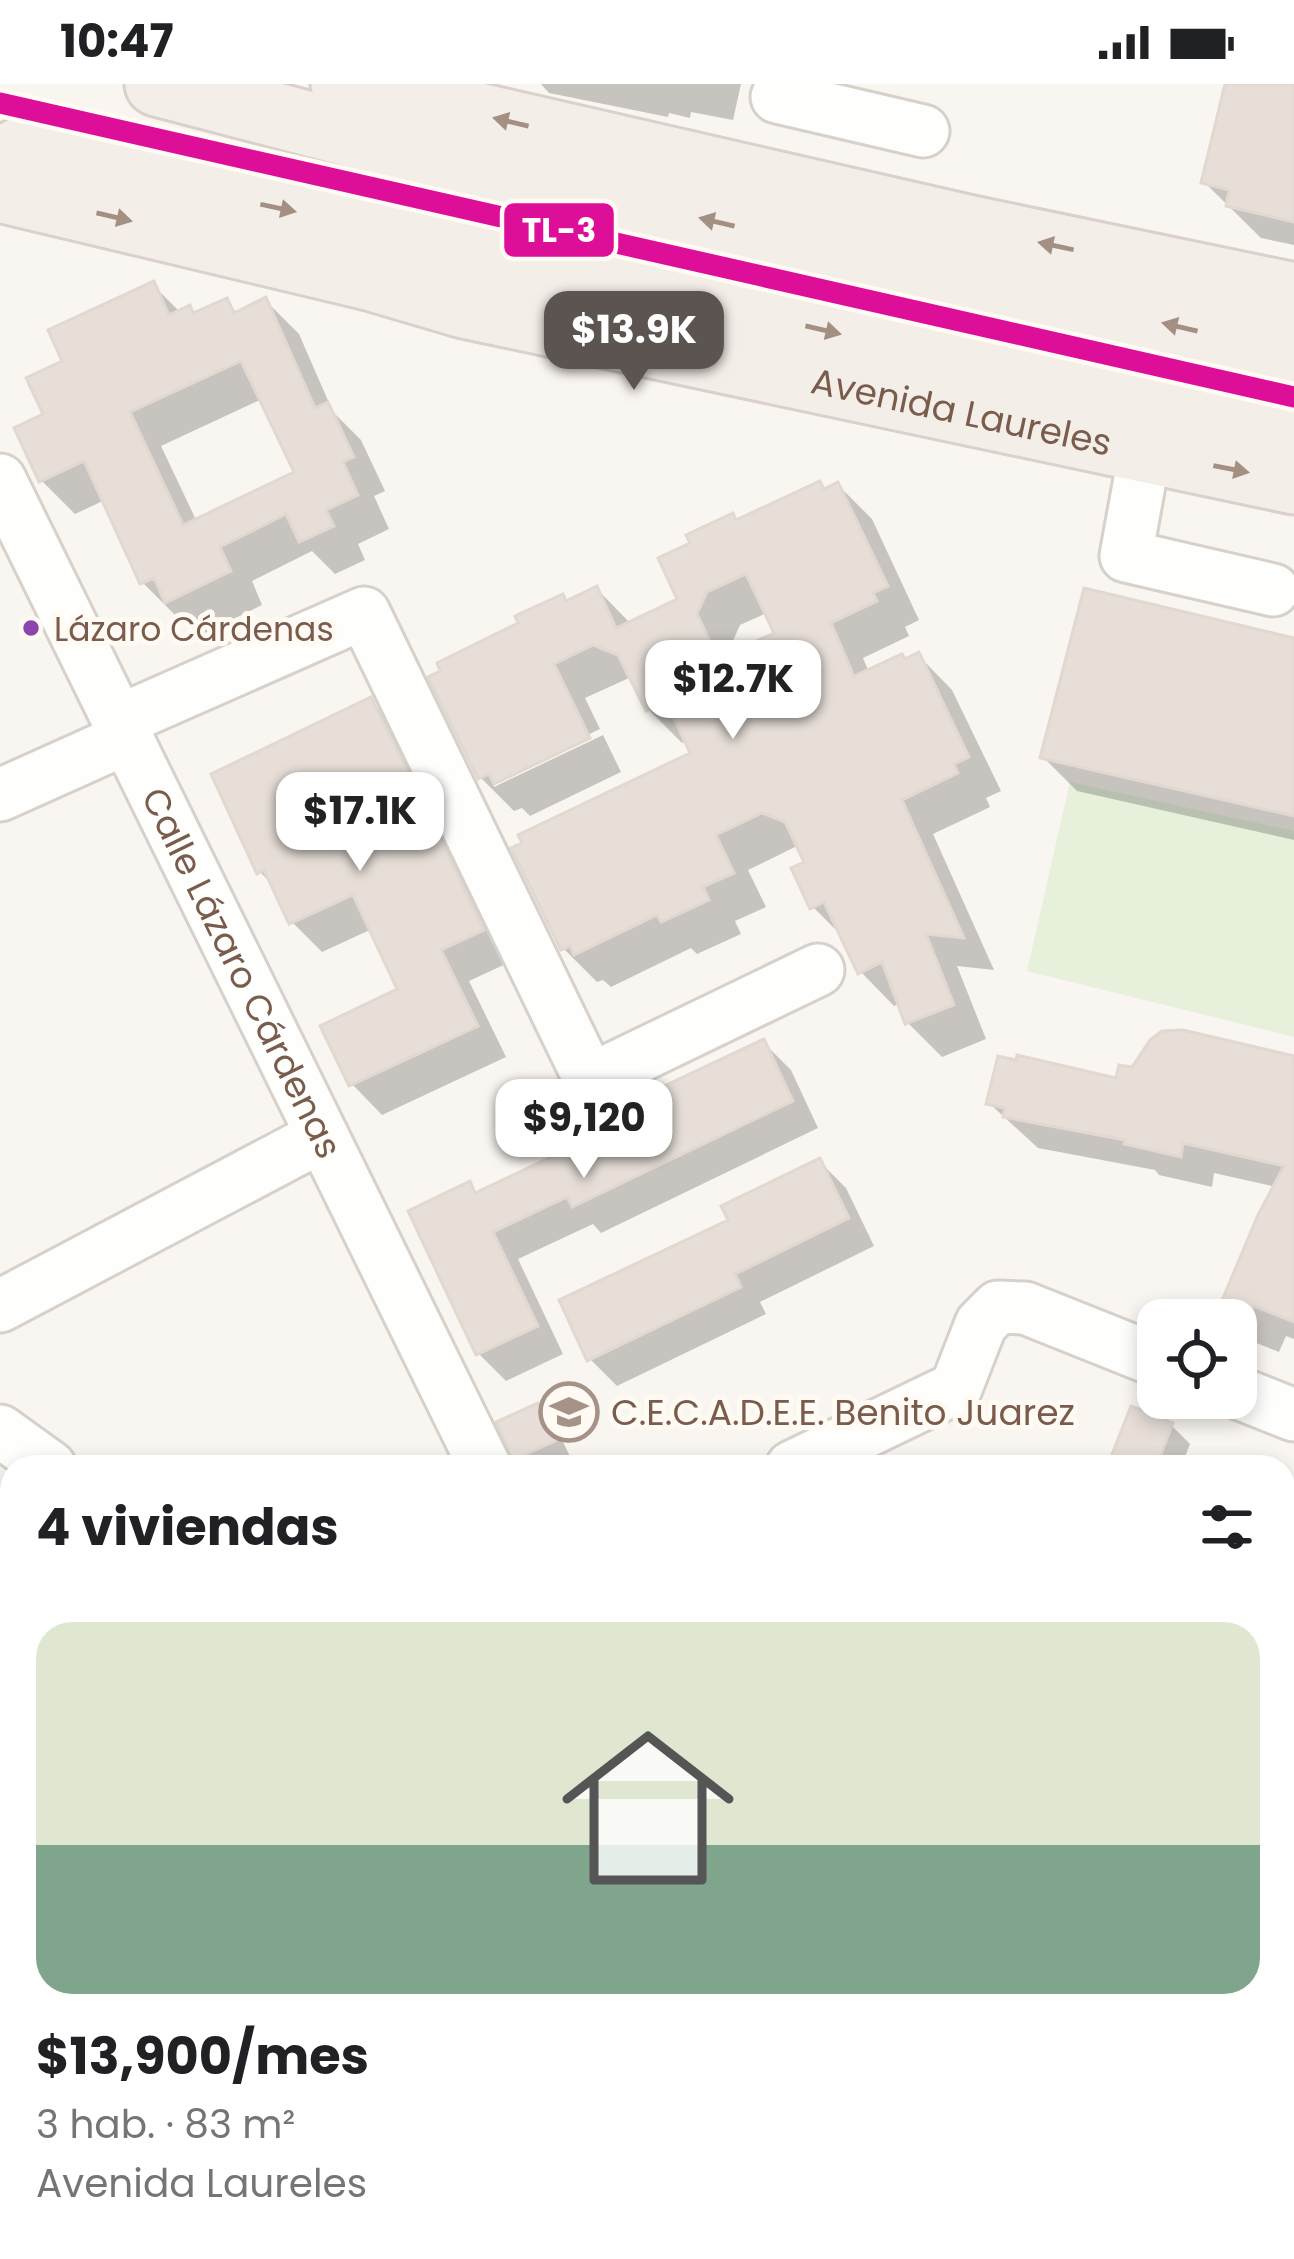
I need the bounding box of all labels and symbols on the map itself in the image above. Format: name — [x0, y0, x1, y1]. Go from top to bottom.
one-way arrow — [492, 112, 529, 131]
one-way arrow — [260, 199, 298, 218]
line badge: TL-3 — [502, 201, 616, 259]
text: TL-3 — [522, 207, 596, 254]
one-way arrow — [95, 208, 132, 227]
one-way arrow — [698, 212, 736, 231]
one-way arrow — [1037, 235, 1075, 254]
pin: $13.9K — [536, 291, 732, 393]
one-way arrow — [1160, 316, 1198, 335]
one-way arrow — [805, 321, 842, 340]
street label: Avenida Laureles — [807, 355, 1116, 469]
one-way arrow — [1213, 460, 1251, 479]
place label: Lázaro Cárdenas — [54, 606, 334, 653]
marker: Lázaro Cárdenas — [20, 617, 42, 639]
pin: $12.7K — [635, 640, 831, 742]
pin: $17.1K — [262, 772, 458, 874]
street label: Calle Lázaro Cárdenas — [129, 779, 354, 1167]
pin: $9,120 — [486, 1079, 682, 1181]
school or university icon: C.E.C.A.D.E.E. Benito Juarez — [538, 1381, 600, 1443]
place label: C.E.C.A.D.E.E. Benito Juarez — [611, 1387, 1075, 1438]

